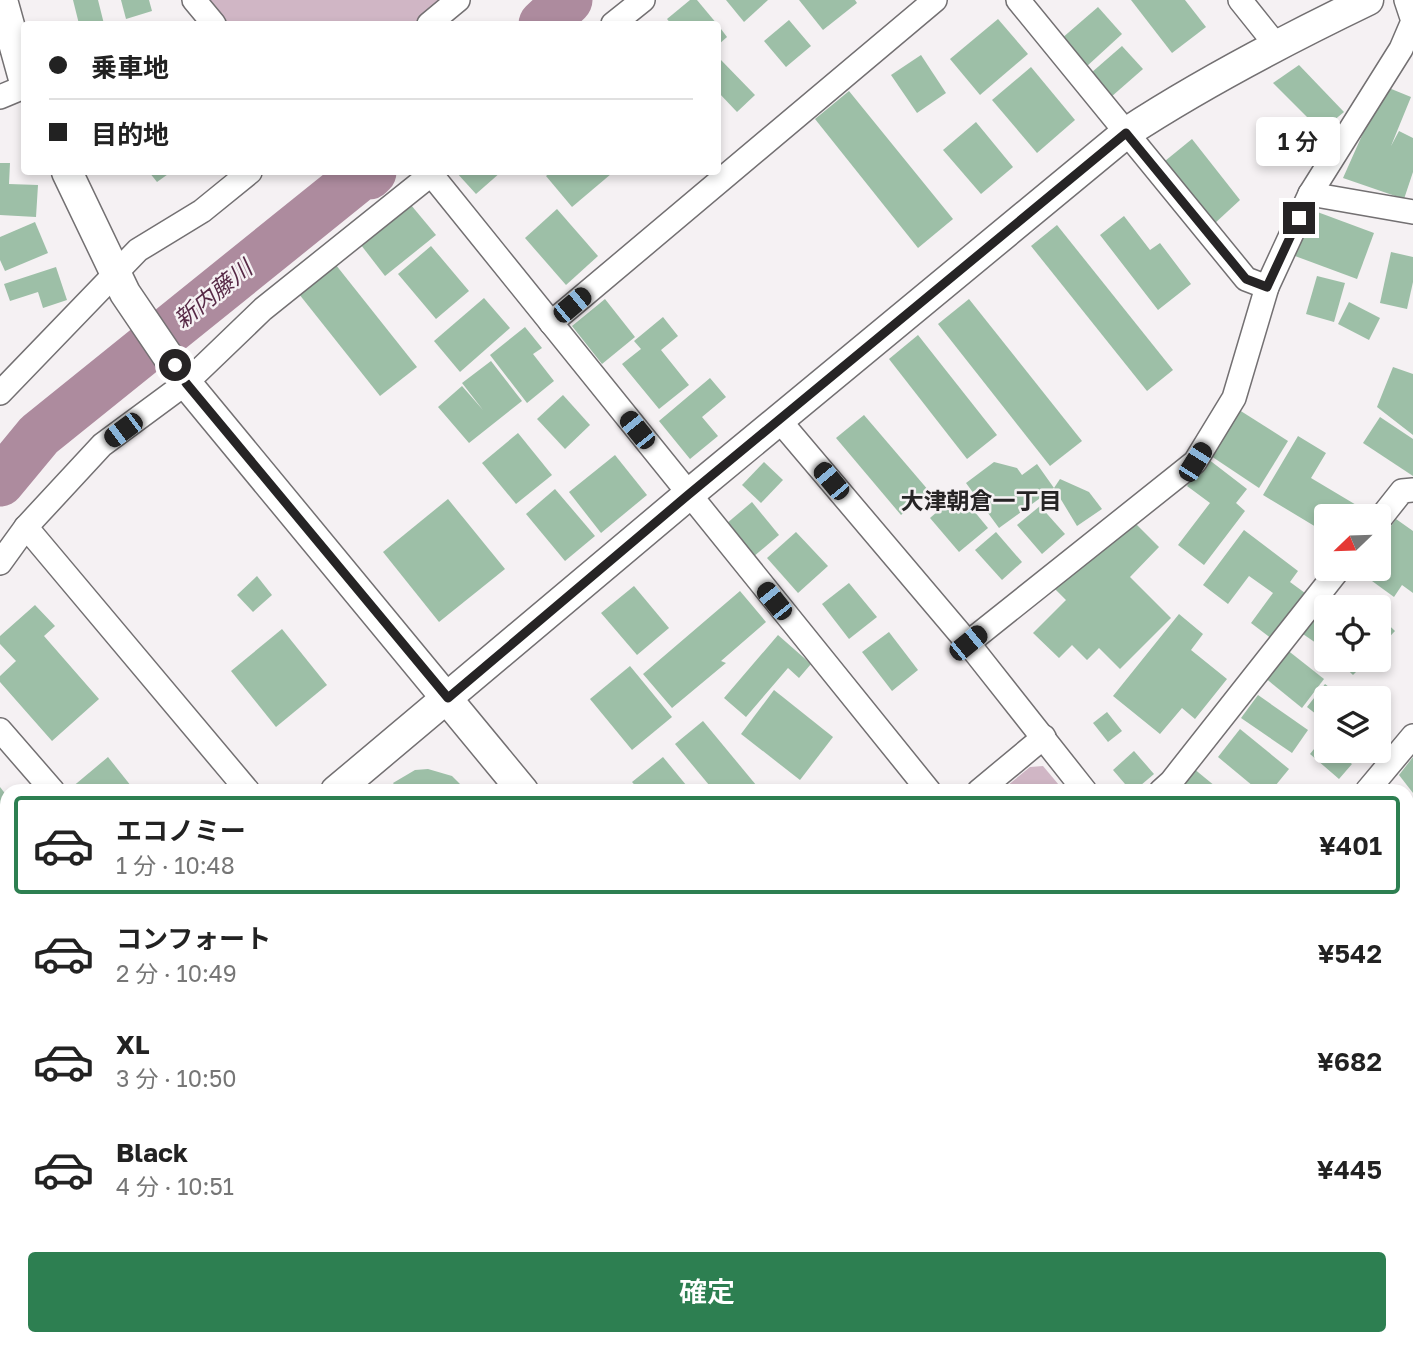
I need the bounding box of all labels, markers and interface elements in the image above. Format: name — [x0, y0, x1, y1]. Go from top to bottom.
text: 乗車地 — [91, 52, 169, 83]
callout: 1 分 — [1257, 116, 1341, 166]
text: 目的地 — [91, 119, 169, 150]
text: 1 分 — [1278, 127, 1318, 155]
route end — [1283, 202, 1315, 234]
water label: 新内藤川 — [168, 252, 259, 333]
car — [550, 283, 595, 327]
route start — [159, 349, 191, 381]
car — [616, 407, 659, 453]
car — [100, 409, 147, 451]
car — [1175, 439, 1216, 485]
car — [810, 458, 853, 504]
district label: 大津朝倉一丁目 — [901, 486, 1062, 514]
north arrow — [1314, 504, 1391, 581]
map controls — [1314, 504, 1391, 763]
car — [753, 578, 796, 624]
button: locate — [1314, 595, 1391, 672]
car — [946, 622, 991, 664]
button: layers — [1314, 686, 1391, 763]
icon: car — [32, 814, 95, 877]
text: エコノミー — [116, 815, 246, 846]
text: ¥401 — [1319, 830, 1382, 861]
text: 1 分 · 10:48 — [116, 851, 235, 879]
icon: car — [32, 922, 95, 985]
text: コンフォート — [116, 923, 271, 954]
text: ¥542 — [1318, 938, 1382, 969]
text: 2 分 · 10:49 — [116, 959, 237, 987]
text: XL — [116, 1029, 150, 1060]
icon: car — [32, 1030, 95, 1093]
text: ¥682 — [1317, 1046, 1382, 1077]
text: 3 分 · 10:50 — [116, 1064, 237, 1092]
text: Black — [116, 1137, 188, 1168]
icon: car — [32, 1138, 95, 1201]
text: ¥445 — [1317, 1154, 1382, 1185]
text: 4 分 · 10:51 — [116, 1172, 234, 1200]
button: 確定 — [28, 1252, 1386, 1332]

